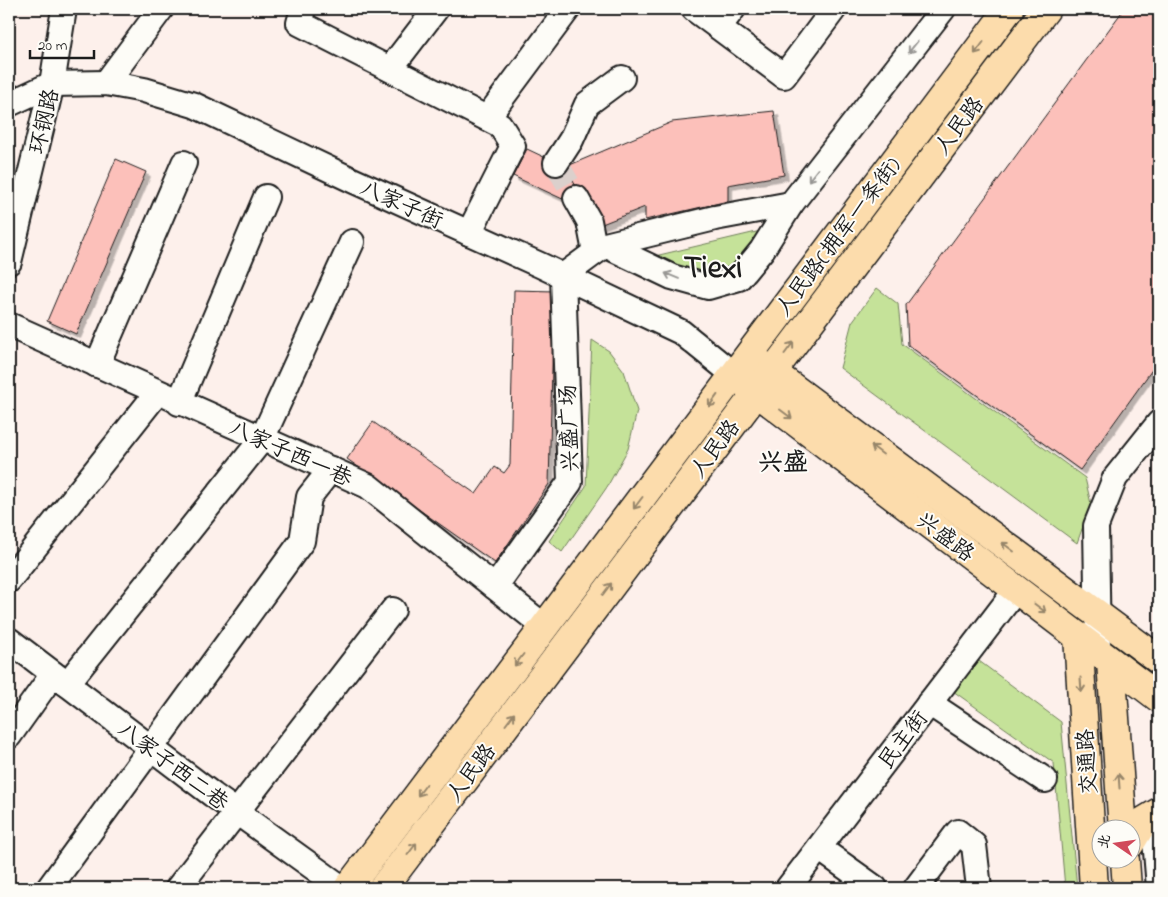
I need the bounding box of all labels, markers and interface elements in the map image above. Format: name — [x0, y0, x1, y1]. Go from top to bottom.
scale bar — [30, 28, 94, 60]
text: 20 m — [38, 35, 68, 57]
one-way arrow — [908, 40, 919, 53]
one-way arrow — [974, 41, 985, 54]
street label: 环钢路 — [23, 86, 69, 157]
street label: 人民路 — [928, 91, 993, 163]
street label: 人民路(拥军一条街) — [769, 152, 910, 324]
one-way arrow — [808, 169, 819, 182]
street label: 八家子街 — [354, 173, 447, 238]
district label: Tiexi — [684, 246, 742, 293]
one-way arrow — [665, 270, 680, 280]
one-way arrow — [784, 341, 794, 355]
street label: 兴盛广场 — [553, 383, 589, 472]
one-way arrow — [708, 394, 718, 408]
one-way arrow — [779, 409, 793, 419]
street label: 八家子西一巷 — [223, 413, 357, 496]
street label: 人民路 — [684, 414, 749, 486]
one-way arrow — [871, 445, 884, 456]
district label: 兴盛 — [758, 446, 808, 482]
one-way arrow — [633, 496, 643, 510]
street label: 兴盛路 — [908, 506, 980, 571]
one-way arrow — [1002, 542, 1015, 553]
one-way arrow — [602, 582, 612, 596]
one-way arrow — [1033, 603, 1047, 613]
one-way arrow — [514, 653, 525, 666]
one-way arrow — [1076, 677, 1086, 693]
street label: 民主街 — [872, 705, 937, 777]
one-way arrow — [504, 713, 515, 726]
street label: 八家子西二巷 — [110, 715, 235, 820]
street label: 交通路 — [1071, 728, 1107, 796]
street label: 人民路 — [440, 738, 505, 810]
one-way arrow — [1115, 773, 1124, 789]
one-way arrow — [416, 783, 427, 796]
north arrow — [1090, 820, 1140, 870]
text: 北 — [1093, 832, 1117, 851]
one-way arrow — [407, 842, 417, 856]

